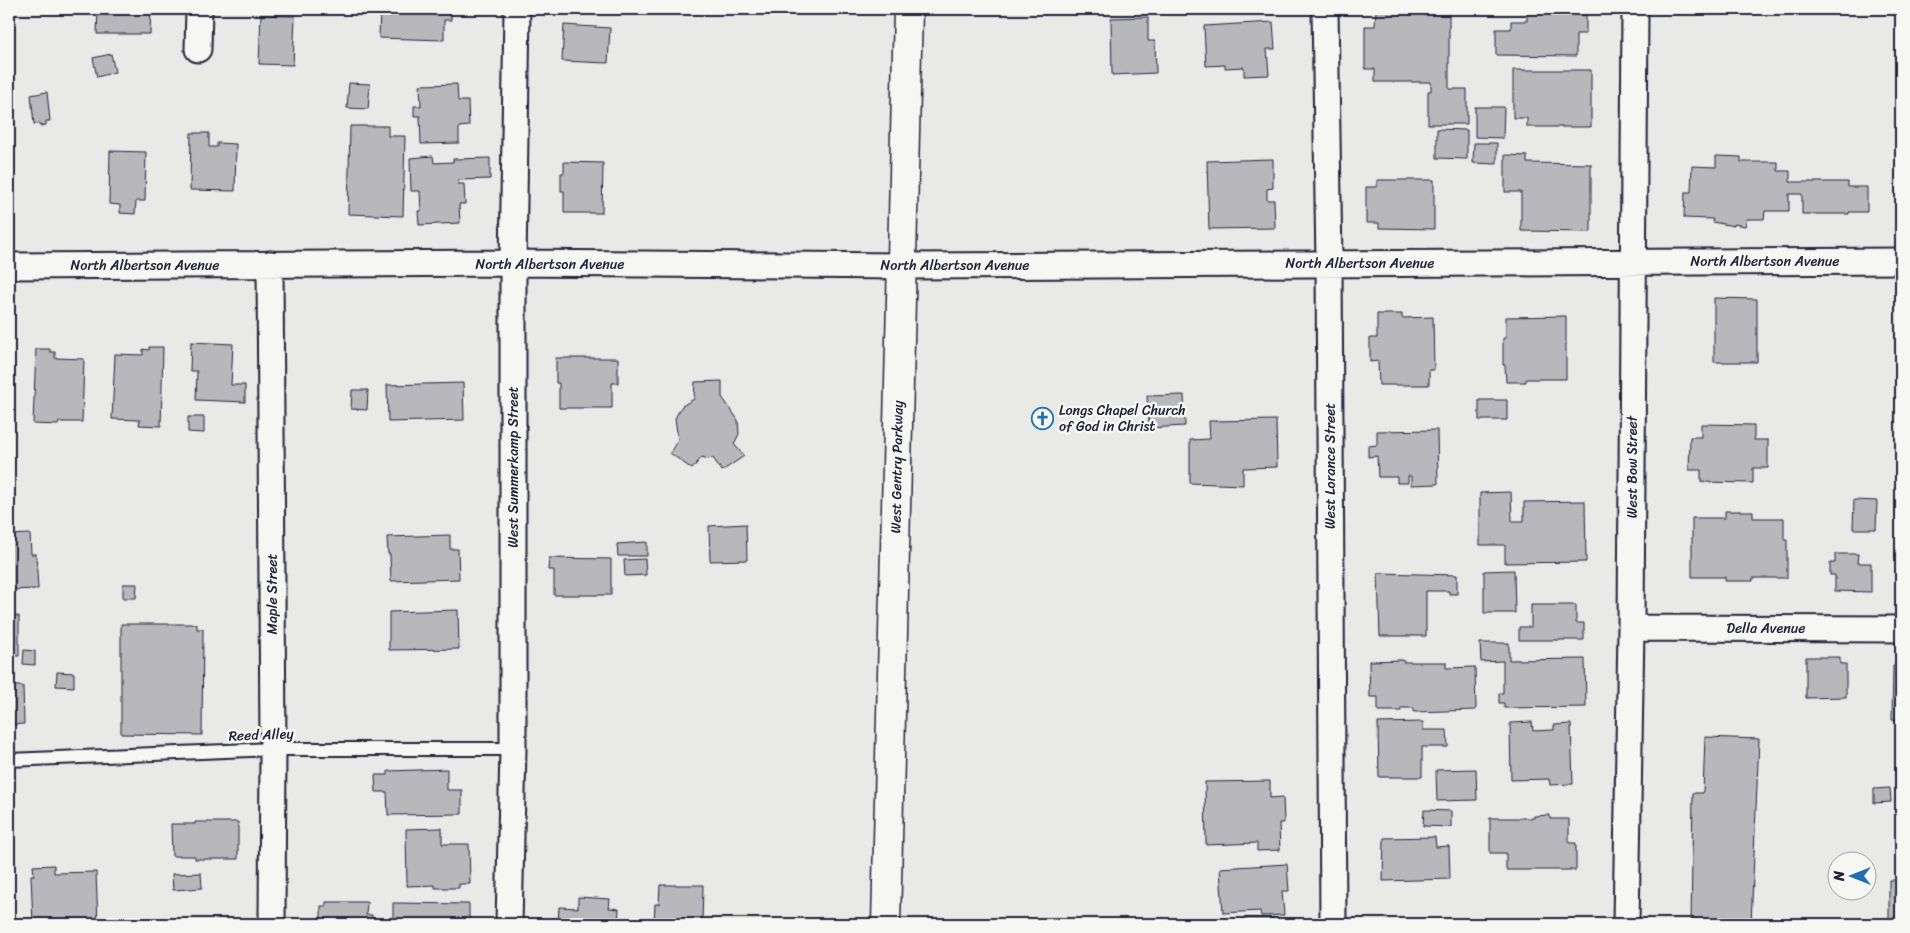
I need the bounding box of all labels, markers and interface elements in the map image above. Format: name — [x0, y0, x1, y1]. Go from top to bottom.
street label: North Albertson Avenue — [1691, 249, 1839, 274]
street label: North Albertson Avenue — [1286, 251, 1434, 276]
street label: North Albertson Avenue — [476, 252, 624, 277]
street label: North Albertson Avenue — [71, 253, 219, 278]
street label: North Albertson Avenue — [881, 253, 1029, 278]
street label: West Summerkamp Street — [501, 386, 526, 548]
place label: Longs Chapel Church of God in Christ — [1059, 398, 1186, 439]
street label: West Gentry Parkway — [883, 400, 911, 534]
street label: West Lorance Street — [1318, 403, 1343, 529]
church icon: Longs Chapel Church of God in Christ — [1031, 406, 1055, 430]
street label: West Bow Street — [1620, 414, 1645, 518]
street label: Maple Street — [260, 554, 285, 634]
street label: Della Avenue — [1727, 616, 1805, 641]
street label: Reed Alley — [228, 721, 295, 749]
north arrow — [1828, 850, 1878, 900]
text: N — [1827, 871, 1852, 882]

